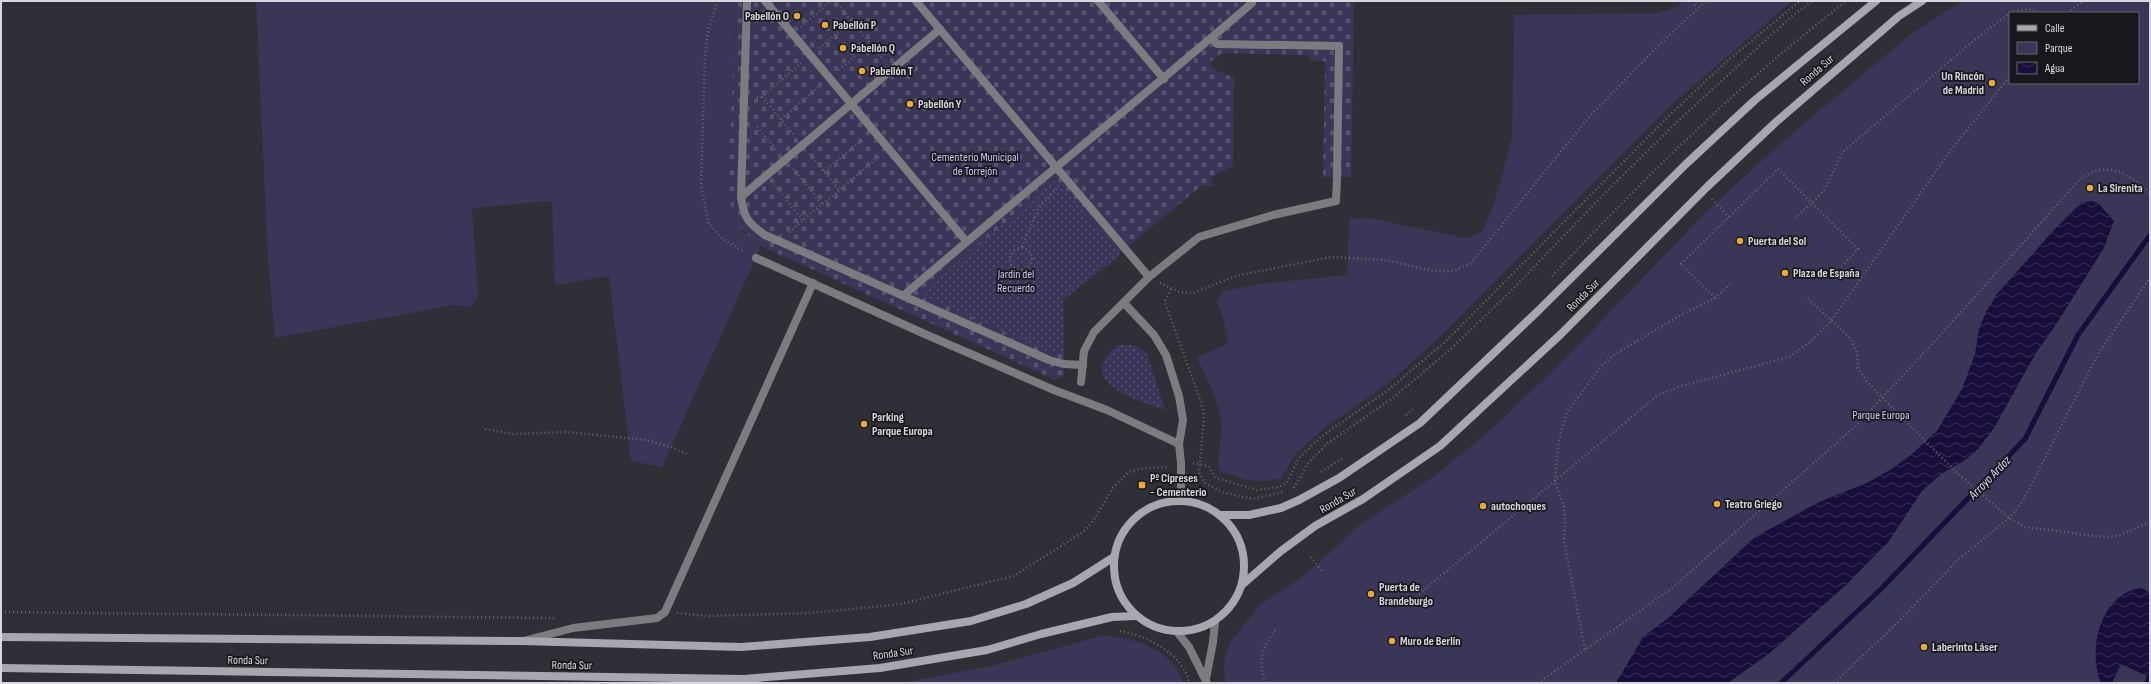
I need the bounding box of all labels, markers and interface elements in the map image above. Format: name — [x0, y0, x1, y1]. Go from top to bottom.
place label: Pabellón O — [745, 9, 789, 24]
marker: Pabellón O — [792, 11, 802, 21]
legend — [2009, 12, 2139, 84]
place label: Pabellón P — [833, 18, 877, 33]
marker: Pabellón P — [820, 20, 830, 30]
text: Calle — [2045, 21, 2065, 36]
place label: Pabellón Q — [851, 41, 895, 56]
text: Parque — [2045, 41, 2073, 56]
marker: Pabellón Q — [838, 43, 848, 53]
street label: Ronda Sur — [1797, 51, 1838, 89]
text: Agua — [2044, 61, 2065, 76]
place label: Pabellón T — [870, 64, 913, 79]
marker: Pabellón T — [857, 66, 867, 76]
place label: Un Rincón de Madrid — [1941, 69, 1984, 98]
marker: Un Rincón de Madrid — [1987, 78, 1997, 88]
place label: Pabellón Y — [918, 97, 962, 112]
marker: Pabellón Y — [905, 99, 915, 109]
park label: Cementerio Municipal de Torrejón — [931, 150, 1019, 179]
place label: La Sirenita — [2098, 181, 2143, 196]
marker: La Sirenita — [2085, 183, 2095, 193]
place label: Puerta del Sol — [1748, 234, 1806, 249]
marker: Puerta del Sol — [1735, 236, 1745, 246]
place label: Plaza de España — [1793, 266, 1860, 281]
park label: Jardín del Recuerdo — [997, 267, 1035, 296]
marker: Plaza de España — [1780, 268, 1790, 278]
street label: Ronda Sur — [1564, 275, 1603, 315]
park label: Parque Europa — [1852, 408, 1910, 423]
place label: Parking Parque Europa — [872, 410, 933, 439]
marker: Parking Parque Europa — [859, 419, 869, 429]
water label: Arroyo Ardoz — [1964, 452, 2015, 504]
place label: Pº Cipreses - Cementerio — [1150, 471, 1207, 500]
marker: Pº Cipreses - Cementerio — [1137, 480, 1147, 490]
street label: Ronda Sur — [1317, 484, 1360, 517]
place label: Teatro Griego — [1725, 497, 1782, 512]
place label: autochoques — [1491, 499, 1547, 514]
marker: Teatro Griego — [1712, 499, 1722, 509]
marker: autochoques — [1478, 501, 1488, 511]
place label: Puerta de Brandeburgo — [1379, 580, 1433, 609]
marker: Puerta de Brandeburgo — [1366, 589, 1376, 599]
place label: Muro de Berlín — [1400, 634, 1461, 649]
marker: Muro de Berlín — [1387, 636, 1397, 646]
place label: Laberinto Láser — [1932, 640, 1998, 655]
marker: Laberinto Láser — [1919, 642, 1929, 652]
street label: Ronda Sur — [872, 643, 915, 664]
street label: Ronda Sur — [228, 653, 269, 668]
street label: Ronda Sur — [552, 658, 593, 673]

